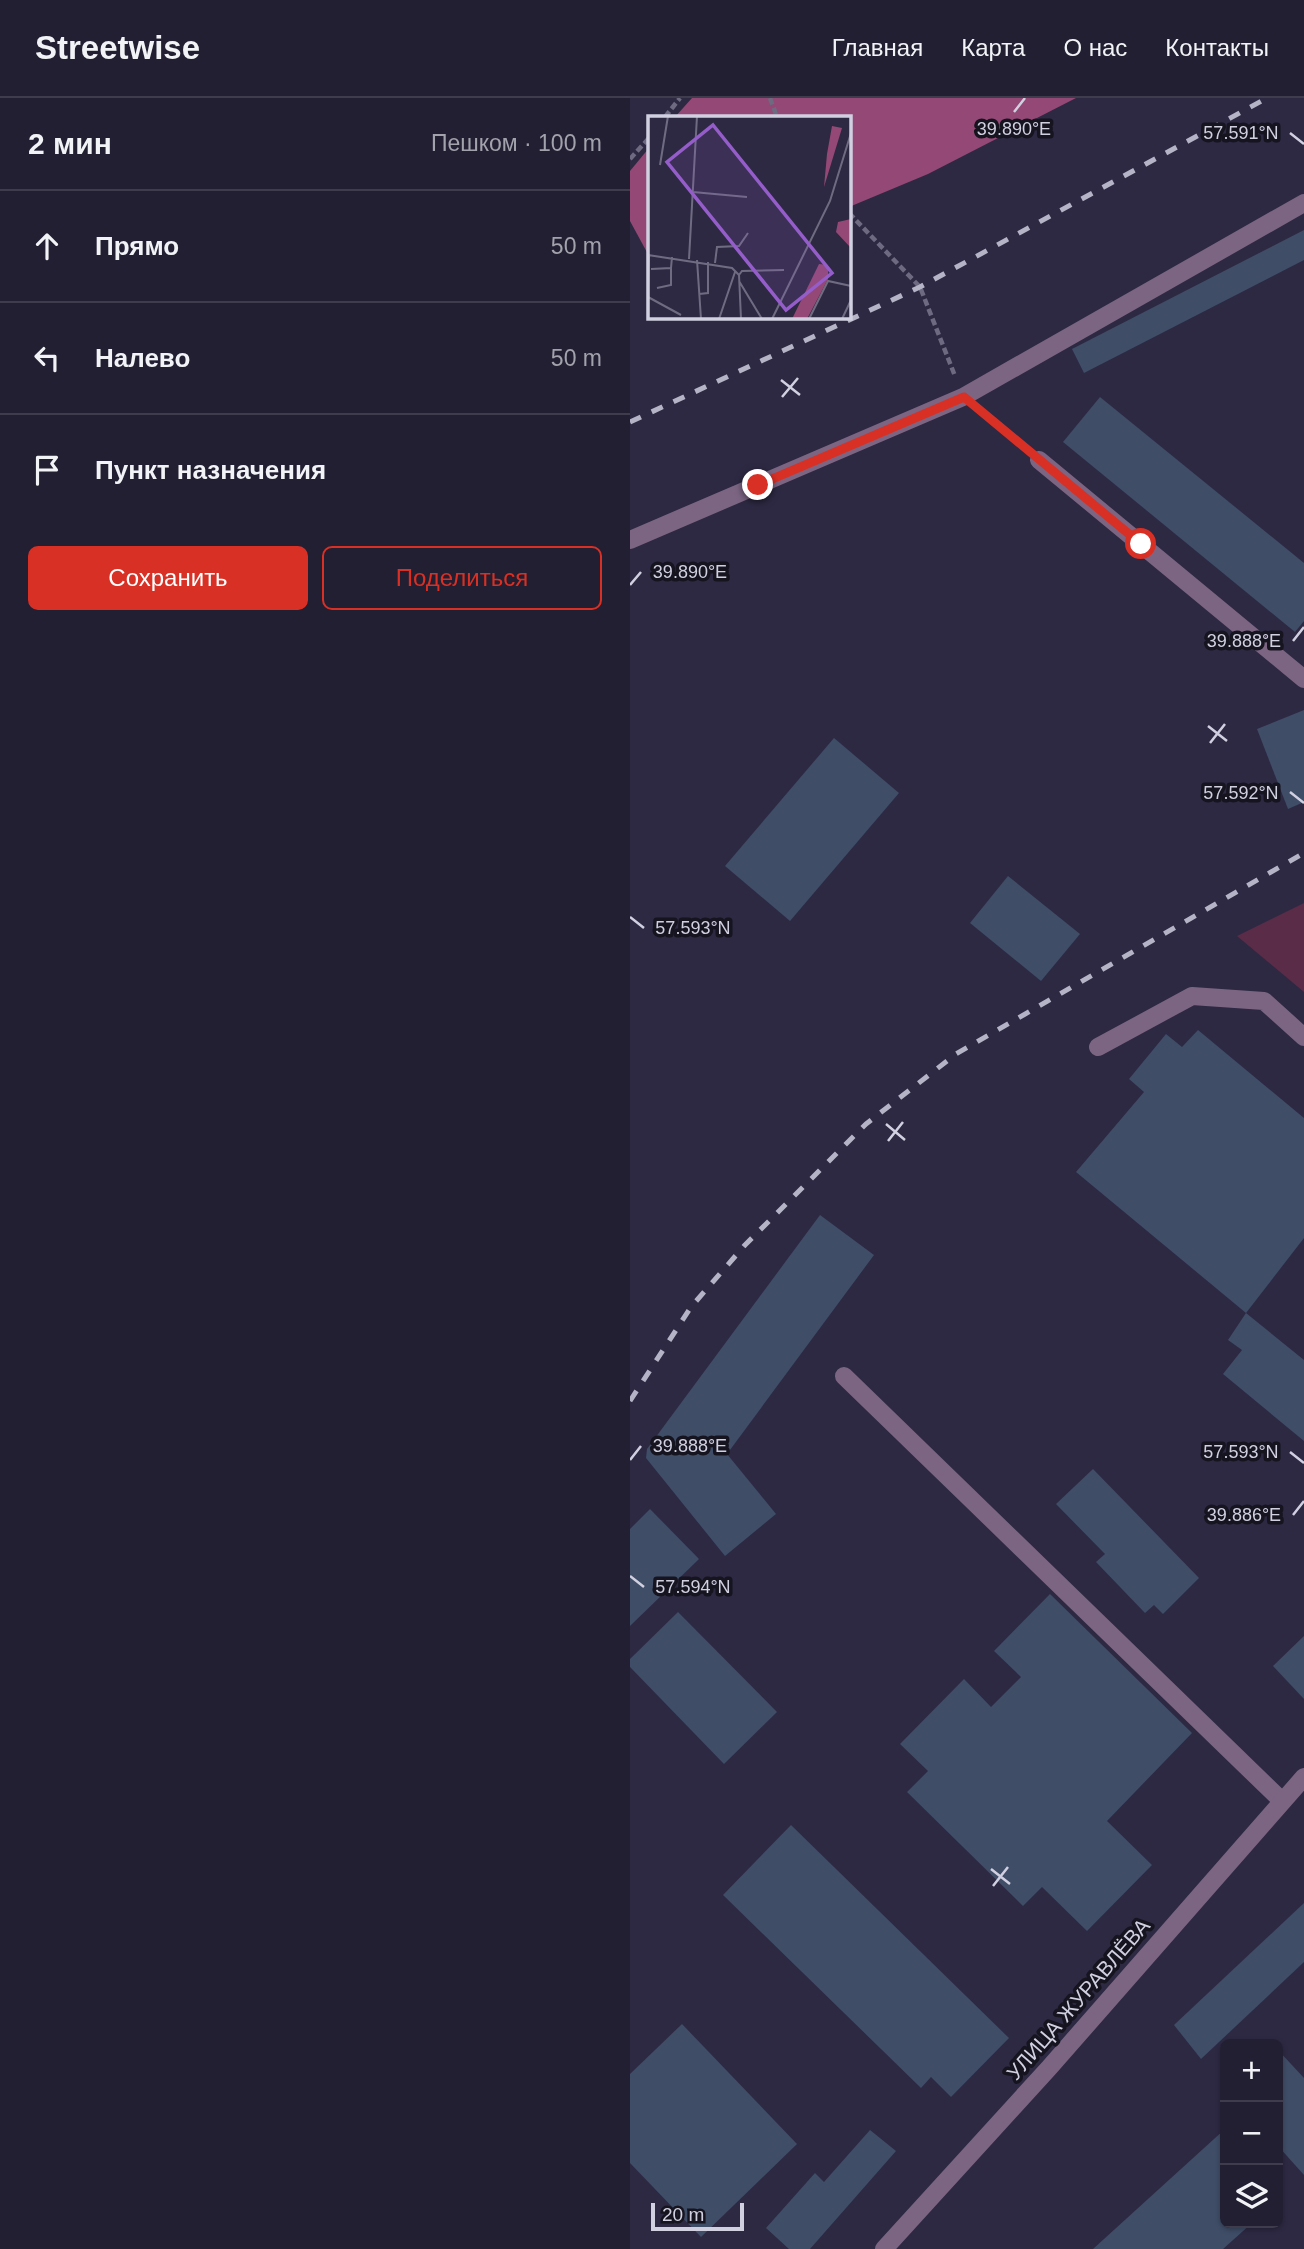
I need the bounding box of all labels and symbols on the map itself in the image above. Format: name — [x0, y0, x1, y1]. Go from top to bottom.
inset map — [648, 116, 850, 318]
text: 39.890°E — [977, 119, 1051, 139]
text: 57.591°N — [1203, 123, 1279, 143]
route end — [742, 469, 773, 500]
route start — [1125, 528, 1156, 559]
text: 39.890°E — [653, 562, 727, 582]
text: 39.888°E — [1207, 631, 1281, 651]
text: 57.592°N — [1203, 783, 1279, 803]
text: 57.593°N — [655, 918, 731, 938]
text: 39.888°E — [653, 1436, 727, 1456]
text: 57.593°N — [1203, 1442, 1279, 1462]
text: 39.886°E — [1207, 1505, 1281, 1525]
text: 57.594°N — [655, 1577, 731, 1597]
street label: УЛИЦА ЖУРАВЛЁВА — [1002, 1914, 1154, 2084]
scale bar — [651, 2200, 744, 2232]

